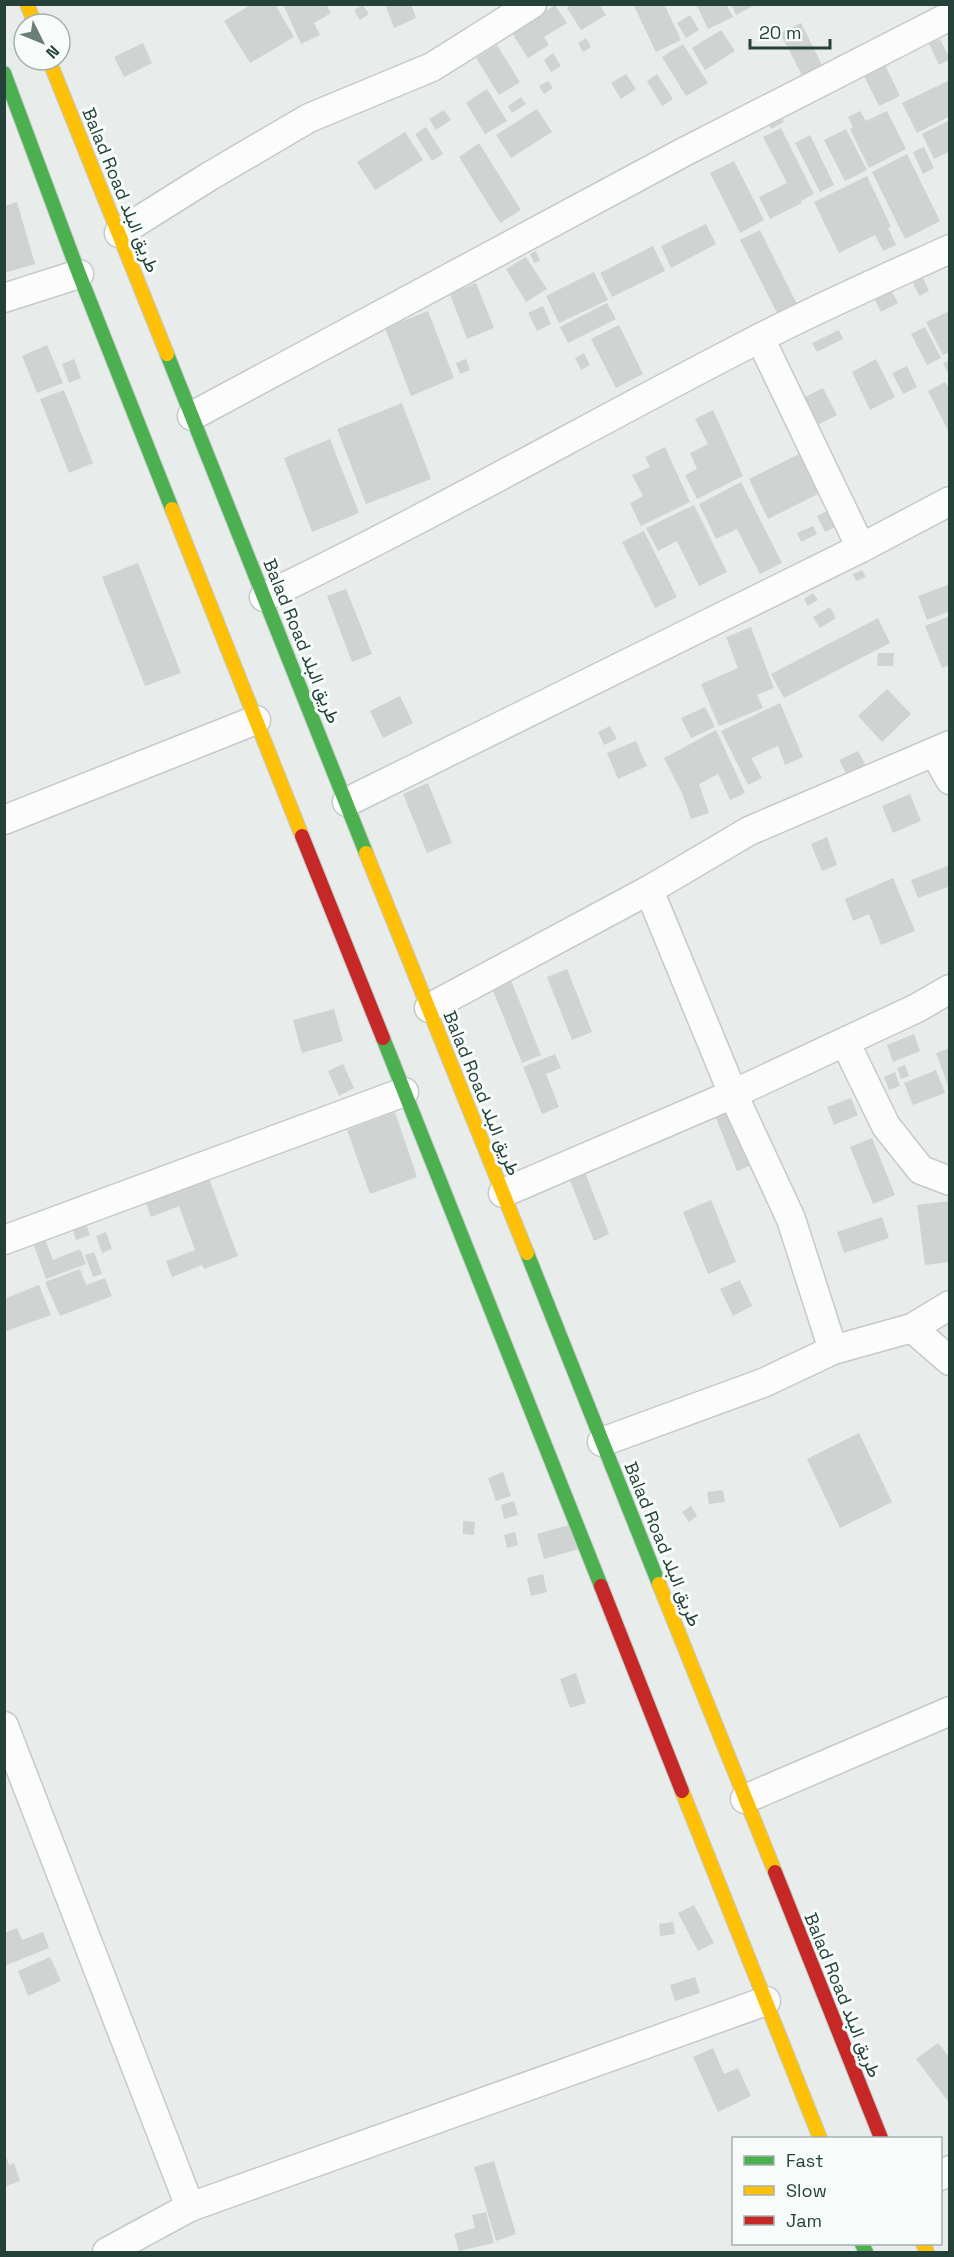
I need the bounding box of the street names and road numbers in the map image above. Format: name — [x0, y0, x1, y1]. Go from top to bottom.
street label: Balad Road طريق البلد — [77, 104, 165, 276]
street label: Balad Road طريق البلد — [258, 555, 346, 727]
street label: Balad Road طريق البلد — [438, 1007, 526, 1179]
street label: Balad Road طريق البلد — [619, 1458, 707, 1630]
street label: Balad Road طريق البلد — [799, 1909, 887, 2081]

